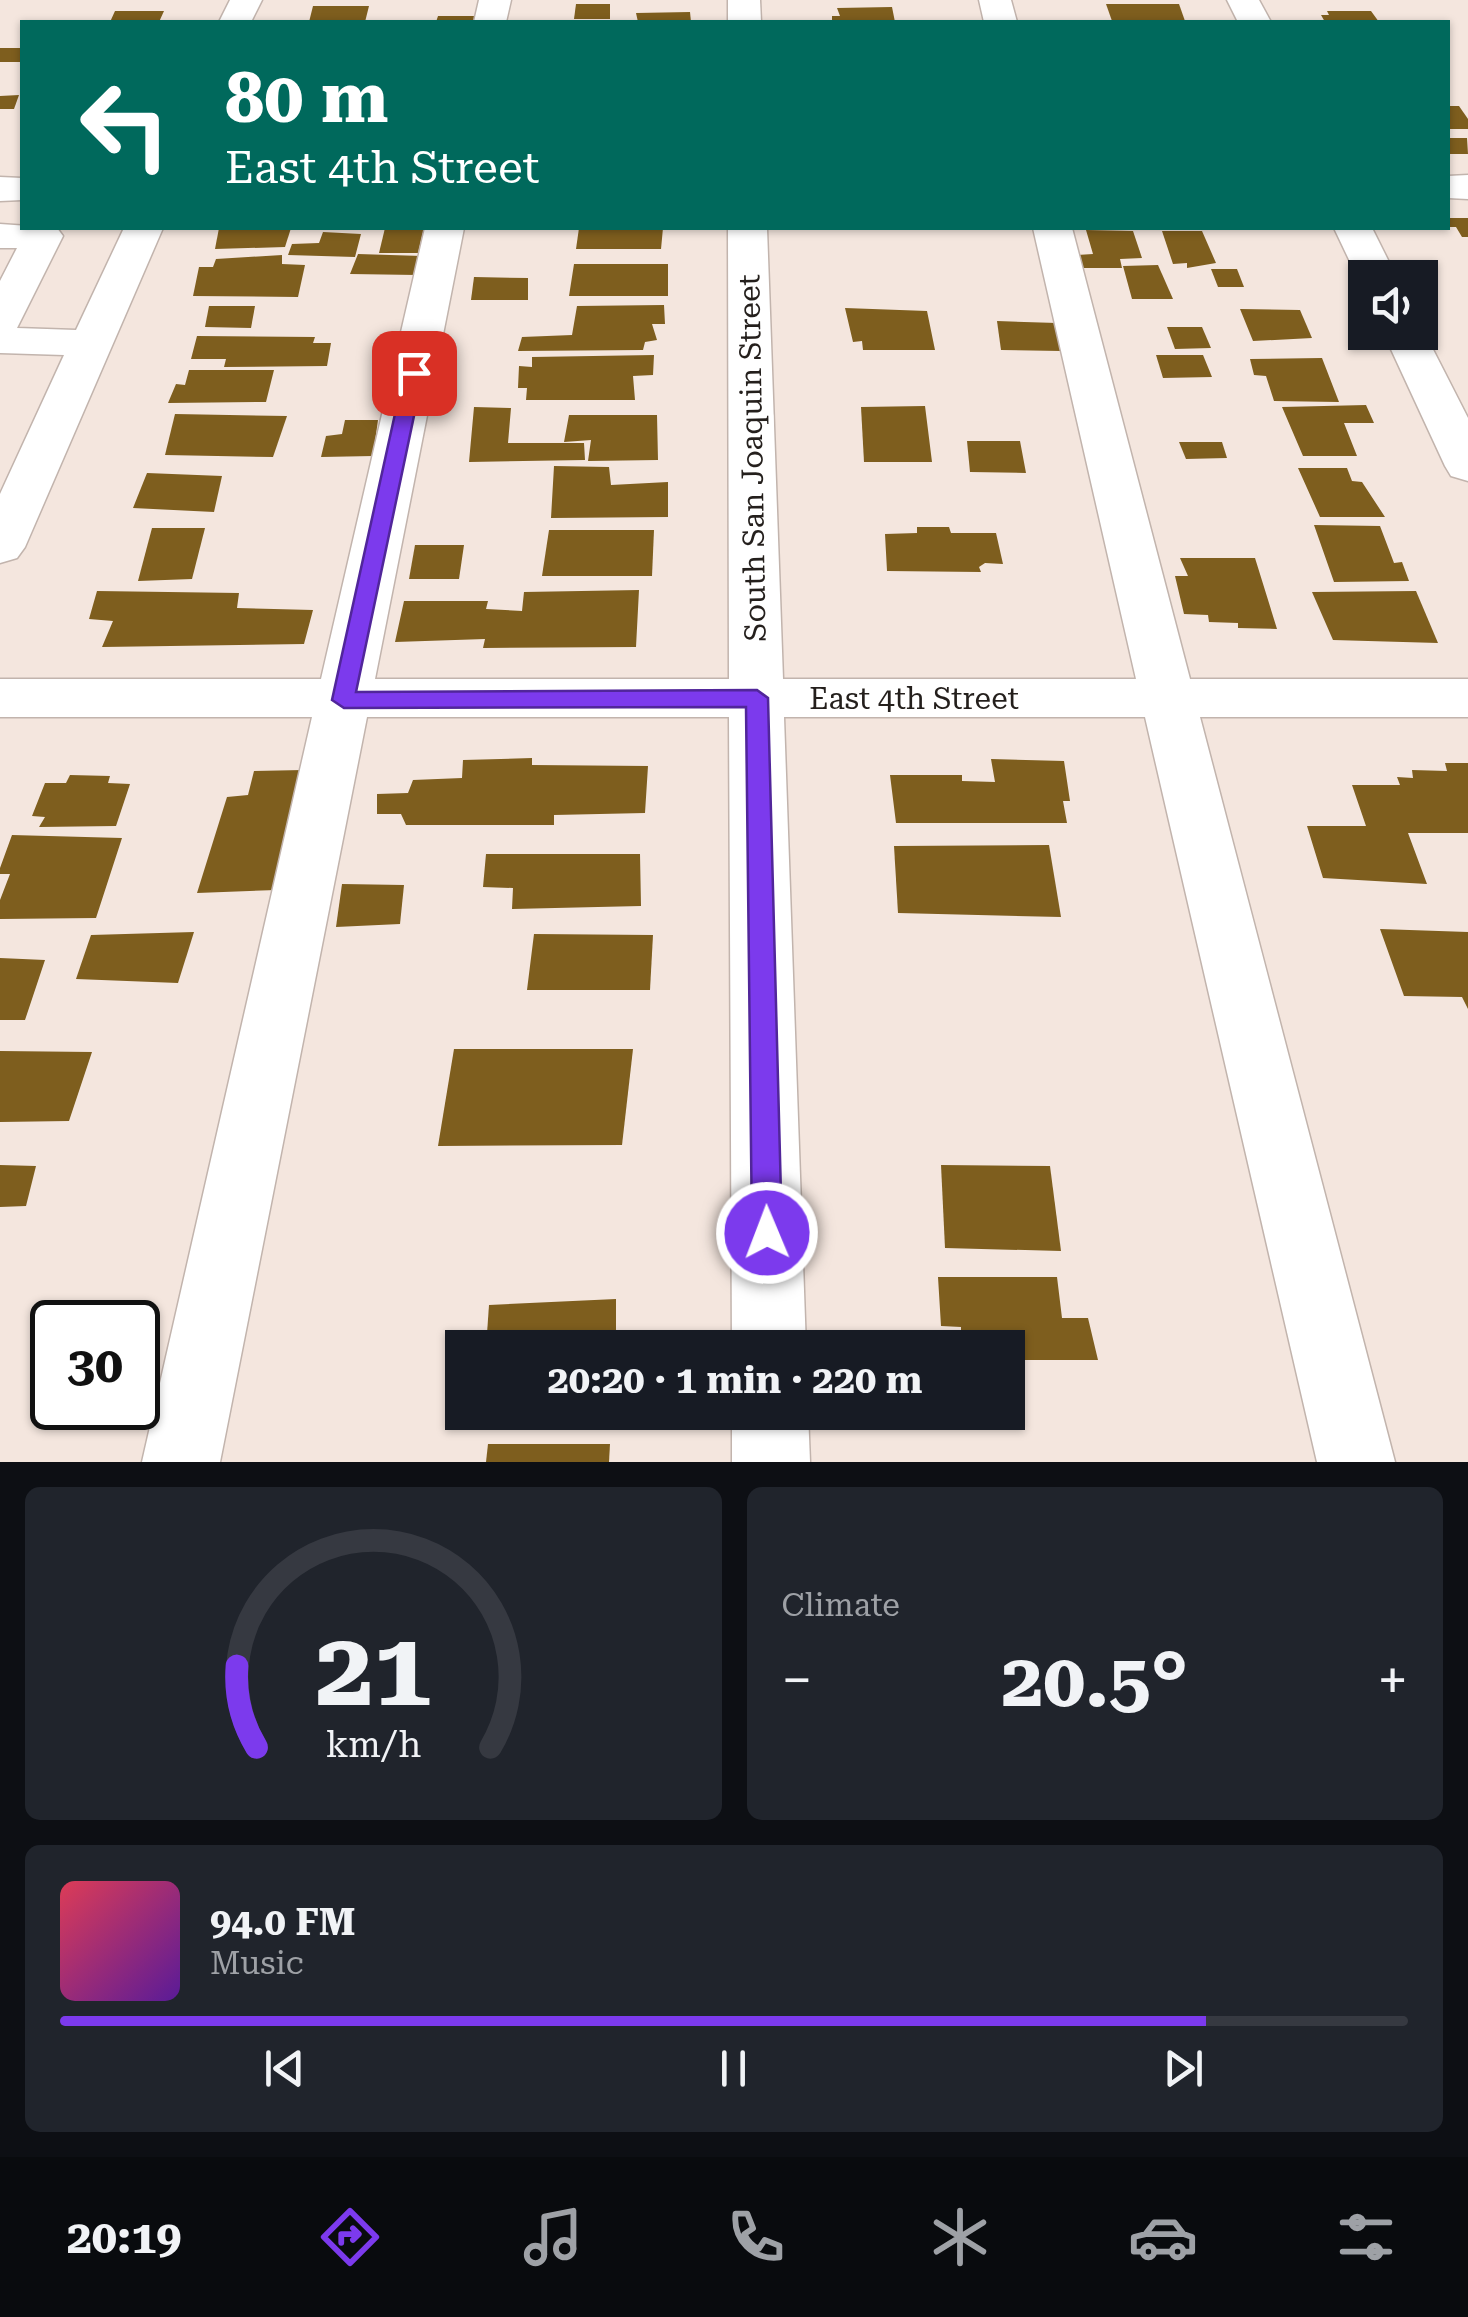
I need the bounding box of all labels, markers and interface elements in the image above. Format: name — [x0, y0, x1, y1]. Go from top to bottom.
text: 80 m — [225, 57, 389, 139]
icon: left — [60, 60, 190, 190]
text: East 4th Street — [225, 141, 540, 194]
map controls — [1348, 260, 1438, 350]
button: sound — [1348, 260, 1438, 350]
street label: South San Joaquin Street — [731, 274, 773, 642]
pin — [372, 331, 457, 416]
icon: arrive — [387, 346, 442, 401]
street label: East 4th Street — [809, 681, 1019, 716]
position arrow — [715, 1181, 819, 1285]
speed limit sign: 30 — [30, 1300, 160, 1430]
text: 20:20 · 1 min · 220 m — [548, 1358, 922, 1402]
text: Climate — [782, 1586, 900, 1624]
text: 21 — [315, 1609, 431, 1730]
text: 20.5° — [1001, 1636, 1188, 1724]
text: − — [782, 1648, 812, 1712]
text: + — [1377, 1648, 1408, 1712]
text: km/h — [325, 1724, 421, 1766]
text: 94.0 FM — [210, 1900, 356, 1944]
text: Music — [210, 1944, 304, 1982]
icon: previous — [257, 2041, 312, 2096]
icon: pause — [706, 2041, 761, 2096]
icon: next — [1156, 2041, 1211, 2096]
icon: directions — [315, 2202, 385, 2272]
icon: music — [518, 2202, 588, 2272]
icon: phone — [721, 2202, 791, 2272]
icon: climate — [925, 2202, 995, 2272]
icon: car — [1128, 2202, 1198, 2272]
icon: filters — [1331, 2202, 1401, 2272]
text: 20:19 — [67, 2211, 182, 2264]

